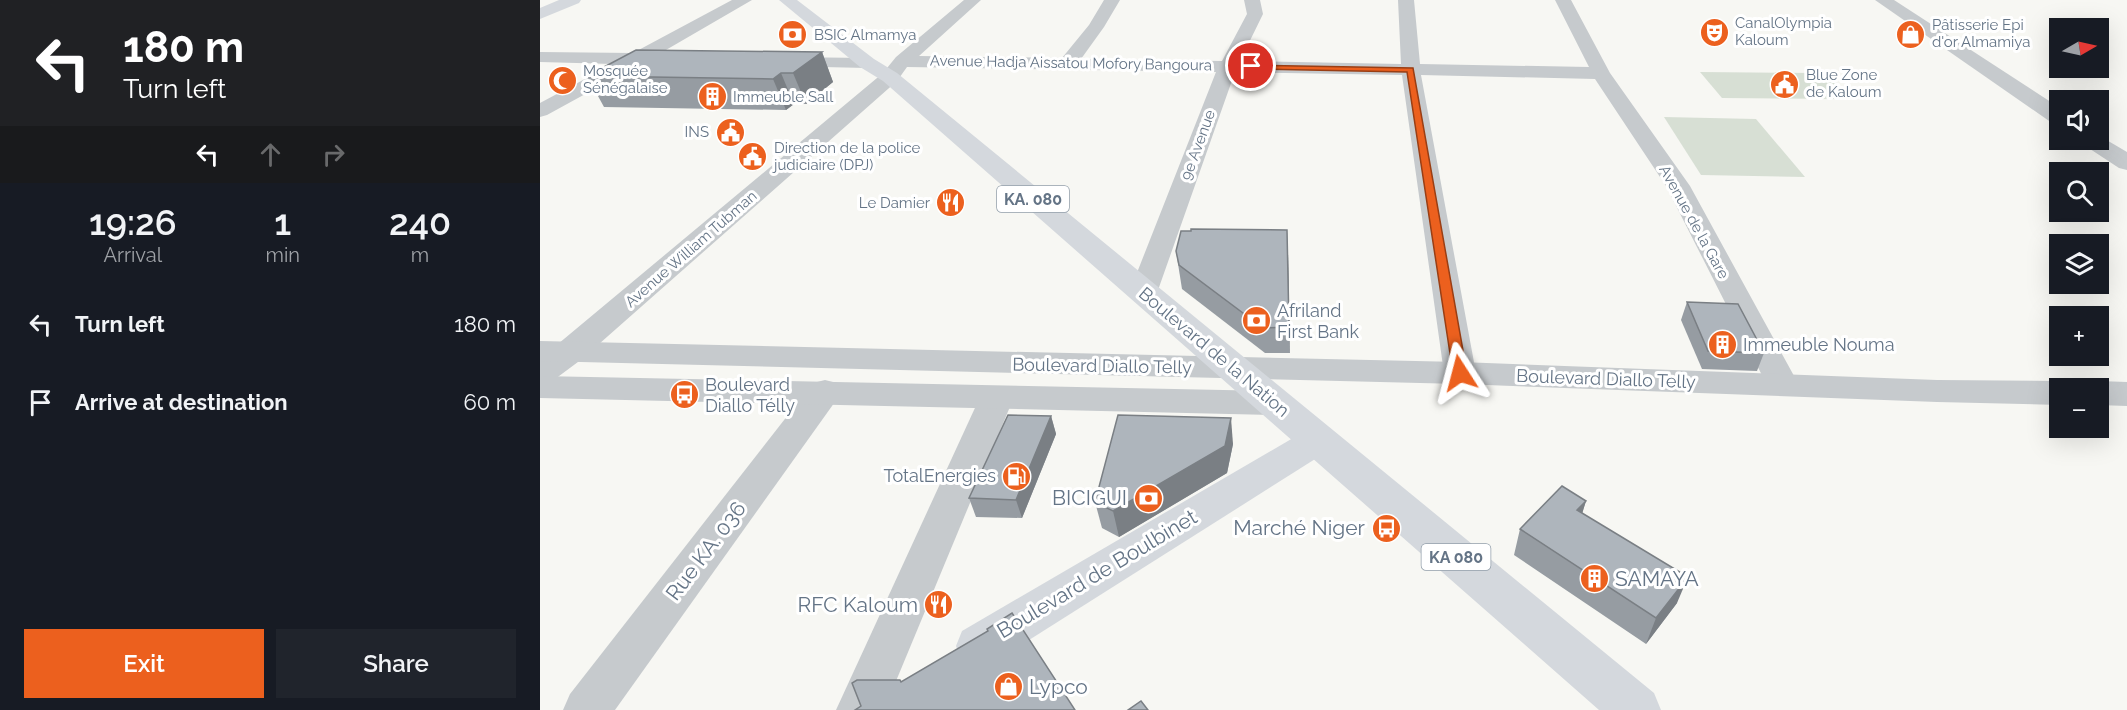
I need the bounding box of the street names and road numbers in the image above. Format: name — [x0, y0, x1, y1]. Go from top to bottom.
street label: Avenue Hadja Aissatou Mofory Bangoura — [930, 52, 1212, 74]
street label: 9e Avenue — [1177, 107, 1219, 183]
street label: Avenue de la Gare — [1655, 162, 1733, 282]
road number: KA. 080 — [997, 186, 1069, 212]
street label: Avenue William Tubman — [622, 187, 760, 311]
street label: Boulevard de la Nation — [1135, 283, 1294, 421]
street label: Boulevard Diallo Telly — [1012, 353, 1192, 378]
street label: Boulevard Diallo Telly — [1516, 365, 1696, 392]
street label: Rue KA. 036 — [660, 496, 751, 605]
street label: Boulevard de Boulbinet — [992, 504, 1201, 643]
road number: KA 080 — [1422, 544, 1490, 570]

